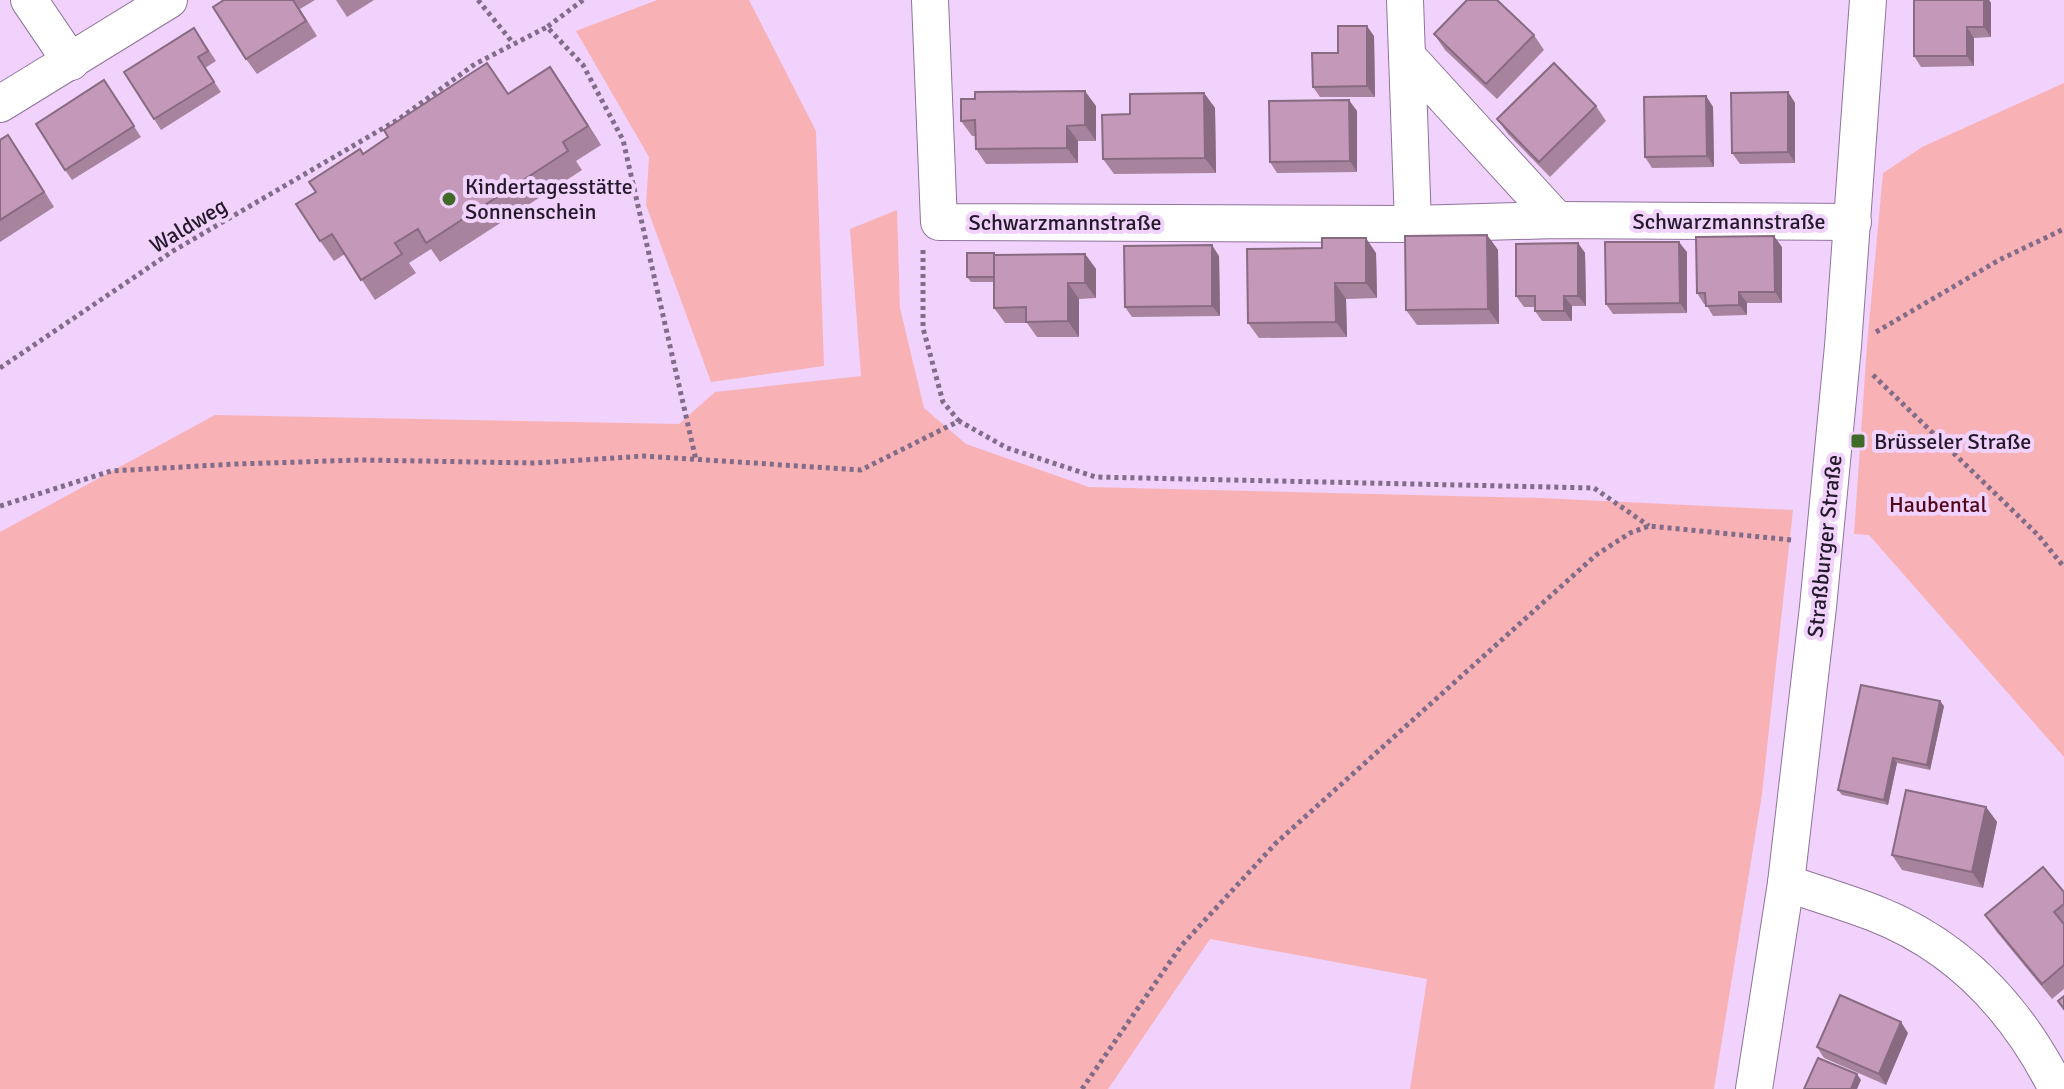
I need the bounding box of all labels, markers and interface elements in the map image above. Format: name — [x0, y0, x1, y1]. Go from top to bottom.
place label: Kindertagesstätte Sonnenschein — [465, 173, 633, 225]
marker: Kindertagesstätte Sonnenschein — [440, 190, 458, 208]
street label: Waldweg — [145, 192, 232, 259]
street label: Schwarzmannstraße — [1632, 208, 1826, 235]
street label: Schwarzmannstraße — [968, 209, 1162, 236]
place label: Brüsseler Straße — [1874, 428, 2031, 455]
marker: Brüsseler Straße — [1849, 432, 1867, 450]
street label: Straßburger Straße — [1801, 453, 1848, 639]
park label: Haubental — [1889, 491, 1987, 518]

